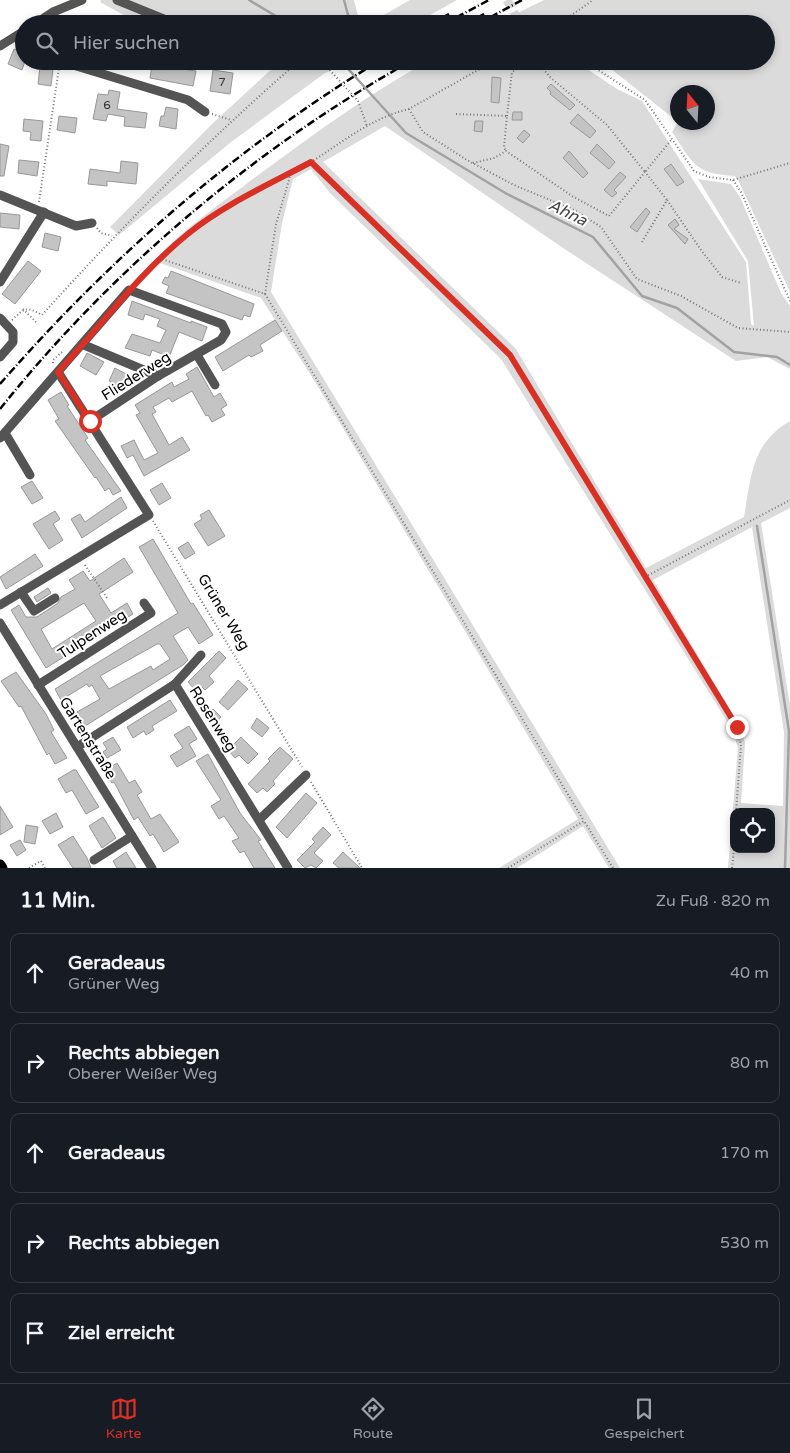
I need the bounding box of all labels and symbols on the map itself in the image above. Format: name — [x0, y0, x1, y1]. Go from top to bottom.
house number: 7 — [218, 75, 226, 89]
north arrow — [670, 85, 715, 130]
house number: 6 — [103, 98, 111, 112]
water label: Ahna — [545, 195, 591, 231]
street label: Fliederweg — [98, 348, 174, 404]
route start — [79, 410, 102, 433]
street label: Grüner Weg — [194, 571, 254, 653]
street label: Tulpenweg — [54, 605, 130, 663]
street label: Rosenweg — [186, 683, 240, 755]
street label: Gartenstraße — [56, 694, 120, 782]
route end — [726, 716, 749, 739]

